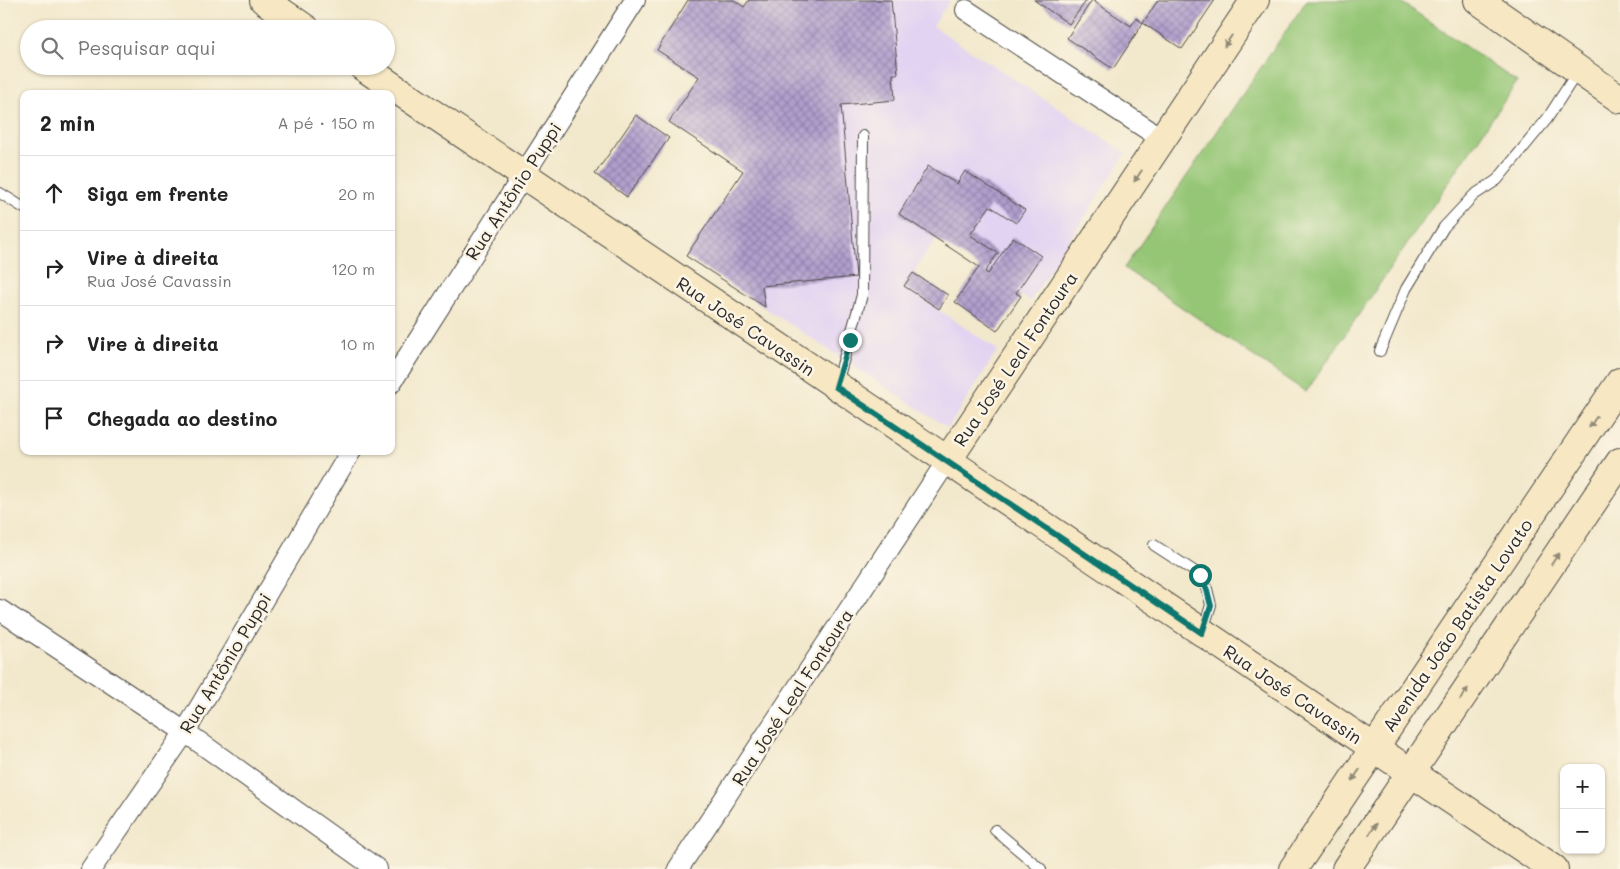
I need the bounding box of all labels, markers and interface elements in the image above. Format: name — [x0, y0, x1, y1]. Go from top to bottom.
search box — [20, 20, 395, 75]
icon: search — [38, 34, 66, 62]
one-way arrow — [1223, 34, 1233, 47]
text: Pesquisar aqui — [78, 35, 216, 60]
text: 2 min — [40, 109, 95, 136]
text: A pé · 150 m — [278, 112, 375, 133]
street label: Rua Antônio Puppi — [459, 117, 567, 265]
one-way arrow — [1133, 169, 1142, 182]
icon: ahead — [40, 179, 68, 207]
text: Siga em frente — [87, 181, 228, 206]
text: 20 m — [338, 183, 375, 204]
text: Vire à direita — [87, 245, 219, 270]
icon: right — [40, 254, 68, 282]
text: 120 m — [331, 258, 375, 279]
street label: Rua José Leal Fontoura — [947, 267, 1083, 451]
text: Rua José Cavassin — [87, 270, 231, 291]
street label: Rua José Cavassin — [672, 271, 820, 381]
icon: right — [40, 329, 68, 357]
route end — [839, 329, 862, 352]
text: Vire à direita — [87, 331, 219, 356]
text: 10 m — [340, 333, 375, 354]
icon: arrive — [40, 404, 68, 432]
text: Chegada ao destino — [87, 406, 277, 431]
one-way arrow — [1588, 415, 1598, 429]
street label: Avenida João Batista Lovato — [1377, 513, 1538, 736]
one-way arrow — [1550, 552, 1560, 566]
route start — [1189, 564, 1212, 587]
street label: Rua Antônio Puppi — [174, 588, 276, 738]
street label: Rua José Leal Fontoura — [726, 604, 858, 790]
street label: Rua José Cavassin — [1219, 639, 1367, 749]
one-way arrow — [1459, 687, 1469, 701]
map controls — [1560, 764, 1605, 854]
button: + — [1560, 764, 1605, 809]
one-way arrow — [1351, 768, 1361, 782]
button: − — [1560, 809, 1605, 854]
one-way arrow — [1368, 822, 1378, 835]

